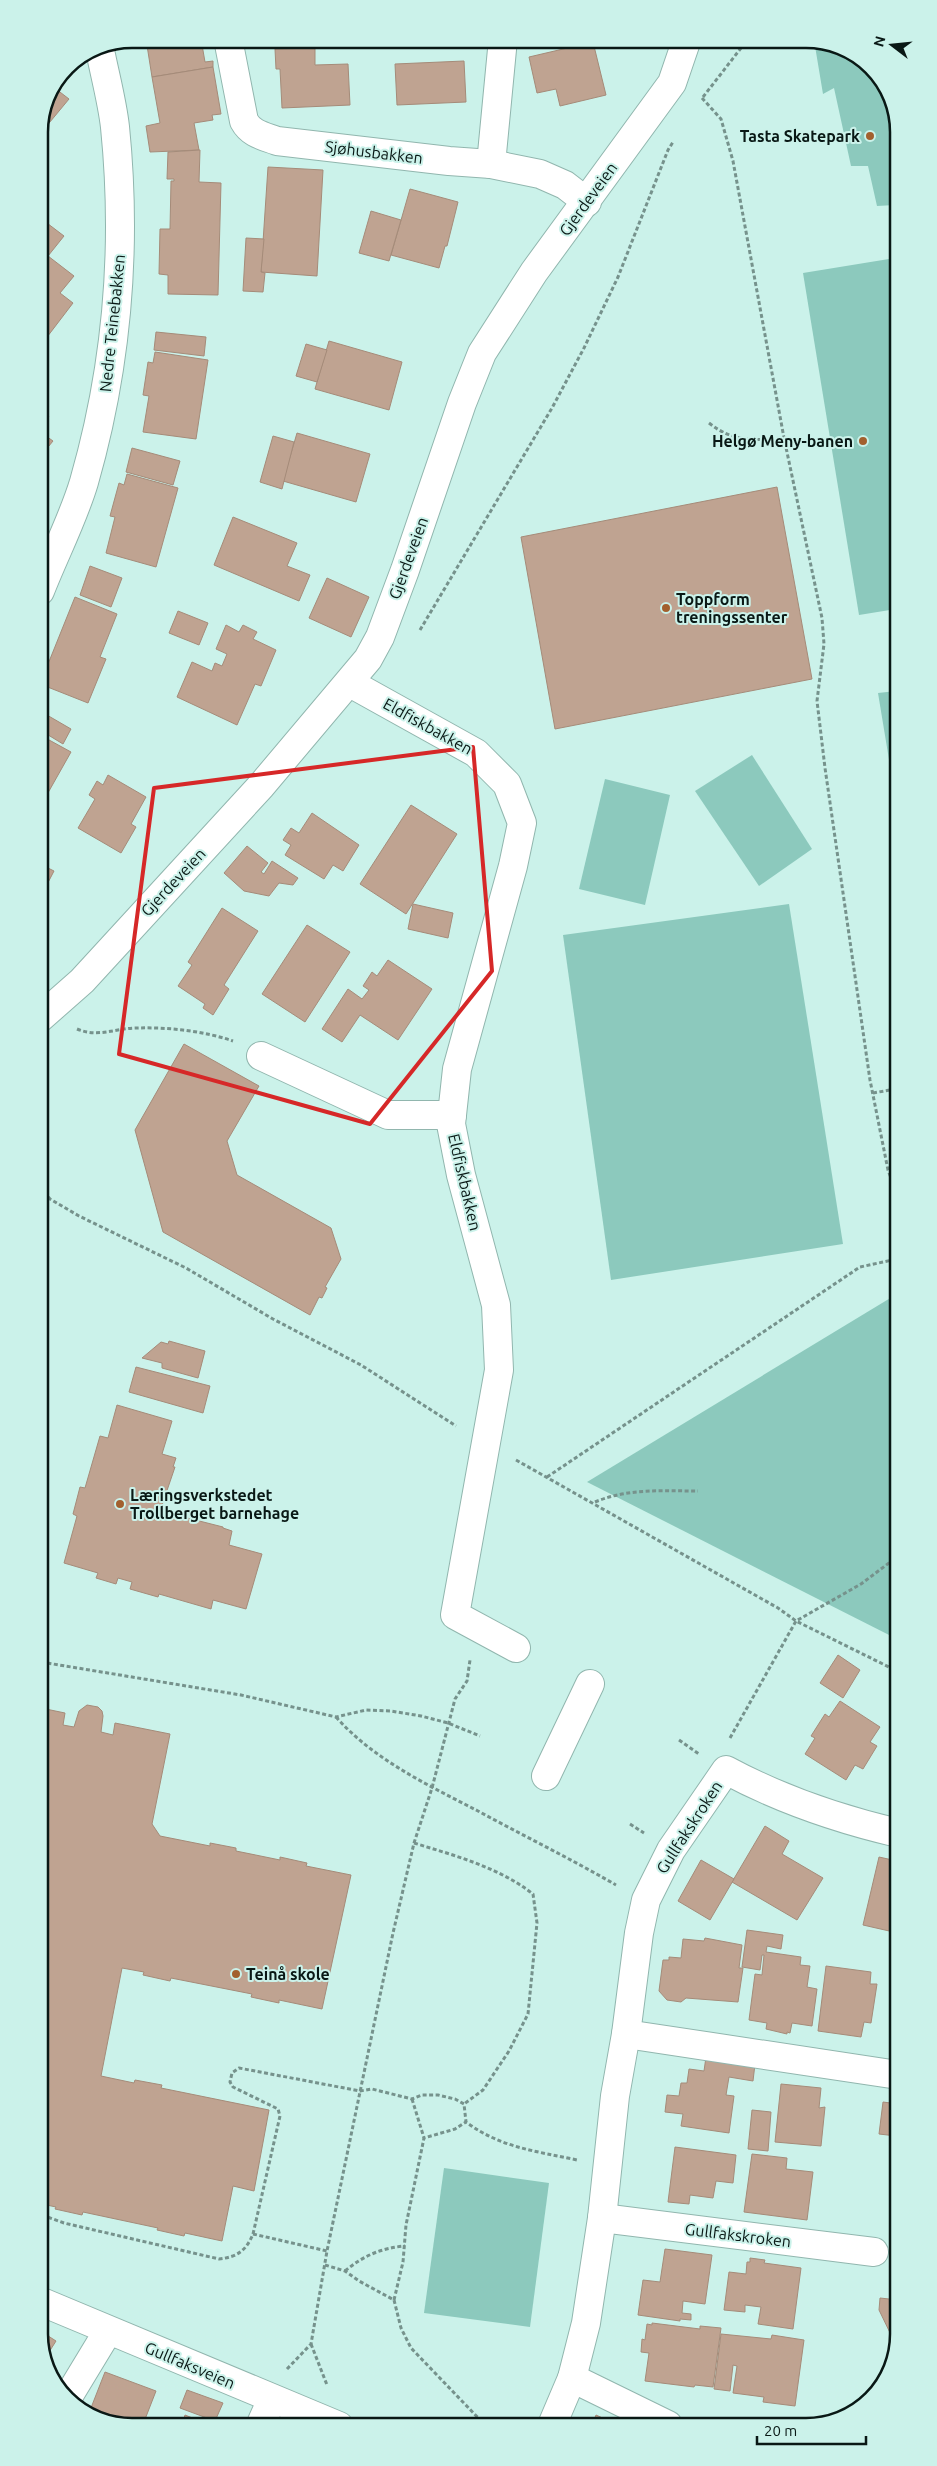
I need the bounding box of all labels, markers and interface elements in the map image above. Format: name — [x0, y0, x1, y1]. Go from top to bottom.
north arrow — [867, 20, 917, 70]
text: N — [870, 34, 889, 49]
place label: Tasta Skatepark — [740, 127, 860, 145]
marker: Tasta Skatepark — [864, 130, 876, 142]
street label: Sjøhusbakken — [324, 137, 424, 167]
street label: Gjerdeveien — [555, 159, 621, 239]
street label: Nedre Teinebakken — [96, 253, 128, 393]
place label: Helgø Meny-banen — [712, 432, 853, 450]
marker: Helgø Meny-banen — [857, 435, 869, 447]
street label: Gjerdeveien — [385, 514, 431, 602]
place label: Toppform treningssenter — [676, 590, 788, 626]
marker: Toppform treningssenter — [660, 602, 672, 614]
street label: Eldfiskbakken — [380, 694, 476, 758]
street label: Gjerdeveien — [137, 844, 209, 920]
street label: Eldfiskbakken — [445, 1132, 485, 1232]
place label: Læringsverkstedet Trollberget barnehage — [130, 1486, 299, 1522]
marker: Læringsverkstedet Trollberget barnehage — [114, 1498, 126, 1510]
street label: Gullfakskroken — [652, 1777, 726, 1877]
place label: Teinå skole — [246, 1965, 330, 1983]
marker: Teinå skole — [230, 1968, 242, 1980]
street label: Gullfakskroken — [684, 2220, 792, 2250]
street label: Gullfaksveien — [142, 2338, 238, 2392]
scale bar — [757, 2414, 866, 2446]
text: 20 m — [764, 2422, 797, 2439]

